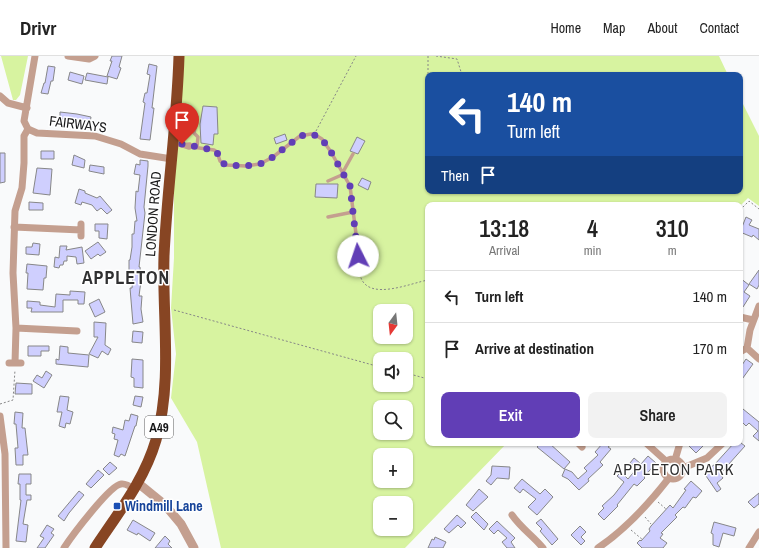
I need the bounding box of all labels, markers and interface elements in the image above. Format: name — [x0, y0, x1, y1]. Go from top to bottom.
text: Drivr — [20, 15, 56, 41]
text: Home — [550, 19, 581, 37]
text: Map — [603, 19, 625, 37]
text: About — [647, 19, 677, 37]
text: Contact — [699, 19, 739, 37]
text: 140 m — [507, 83, 572, 121]
icon: left — [441, 88, 493, 140]
pin — [165, 103, 199, 144]
icon: arrive — [171, 109, 193, 131]
street label: FAIRWAYS — [48, 112, 108, 137]
text: Turn left — [507, 119, 560, 144]
icon: arrive — [477, 164, 499, 186]
text: Then — [441, 165, 469, 186]
street label: LONDON ROAD — [141, 171, 165, 257]
text: 13:18 — [479, 212, 529, 244]
text: 4 — [587, 212, 598, 244]
text: 310 — [656, 212, 689, 244]
position arrow — [337, 235, 379, 277]
text: Arrival — [489, 242, 520, 259]
text: min — [584, 242, 601, 259]
text: m — [668, 242, 677, 259]
district label: APPLETON — [82, 265, 170, 290]
icon: left — [441, 286, 463, 308]
text: Turn left — [475, 286, 523, 307]
text: 140 m — [693, 286, 727, 307]
north arrow — [373, 304, 413, 344]
map controls — [373, 304, 413, 536]
icon: arrive — [441, 338, 463, 360]
text: Arrive at destination — [475, 338, 594, 359]
text: 170 m — [693, 338, 727, 359]
button: sound — [373, 352, 413, 392]
button: Exit — [441, 392, 580, 438]
button: Share — [588, 392, 727, 438]
button: search — [373, 400, 413, 440]
road number: A49 — [145, 416, 173, 438]
button: + — [373, 448, 413, 488]
district label: APPLETON PARK — [612, 458, 735, 480]
button: − — [373, 496, 413, 536]
place label: Windmill Lane — [125, 497, 203, 515]
marker: Windmill Lane — [112, 501, 122, 511]

